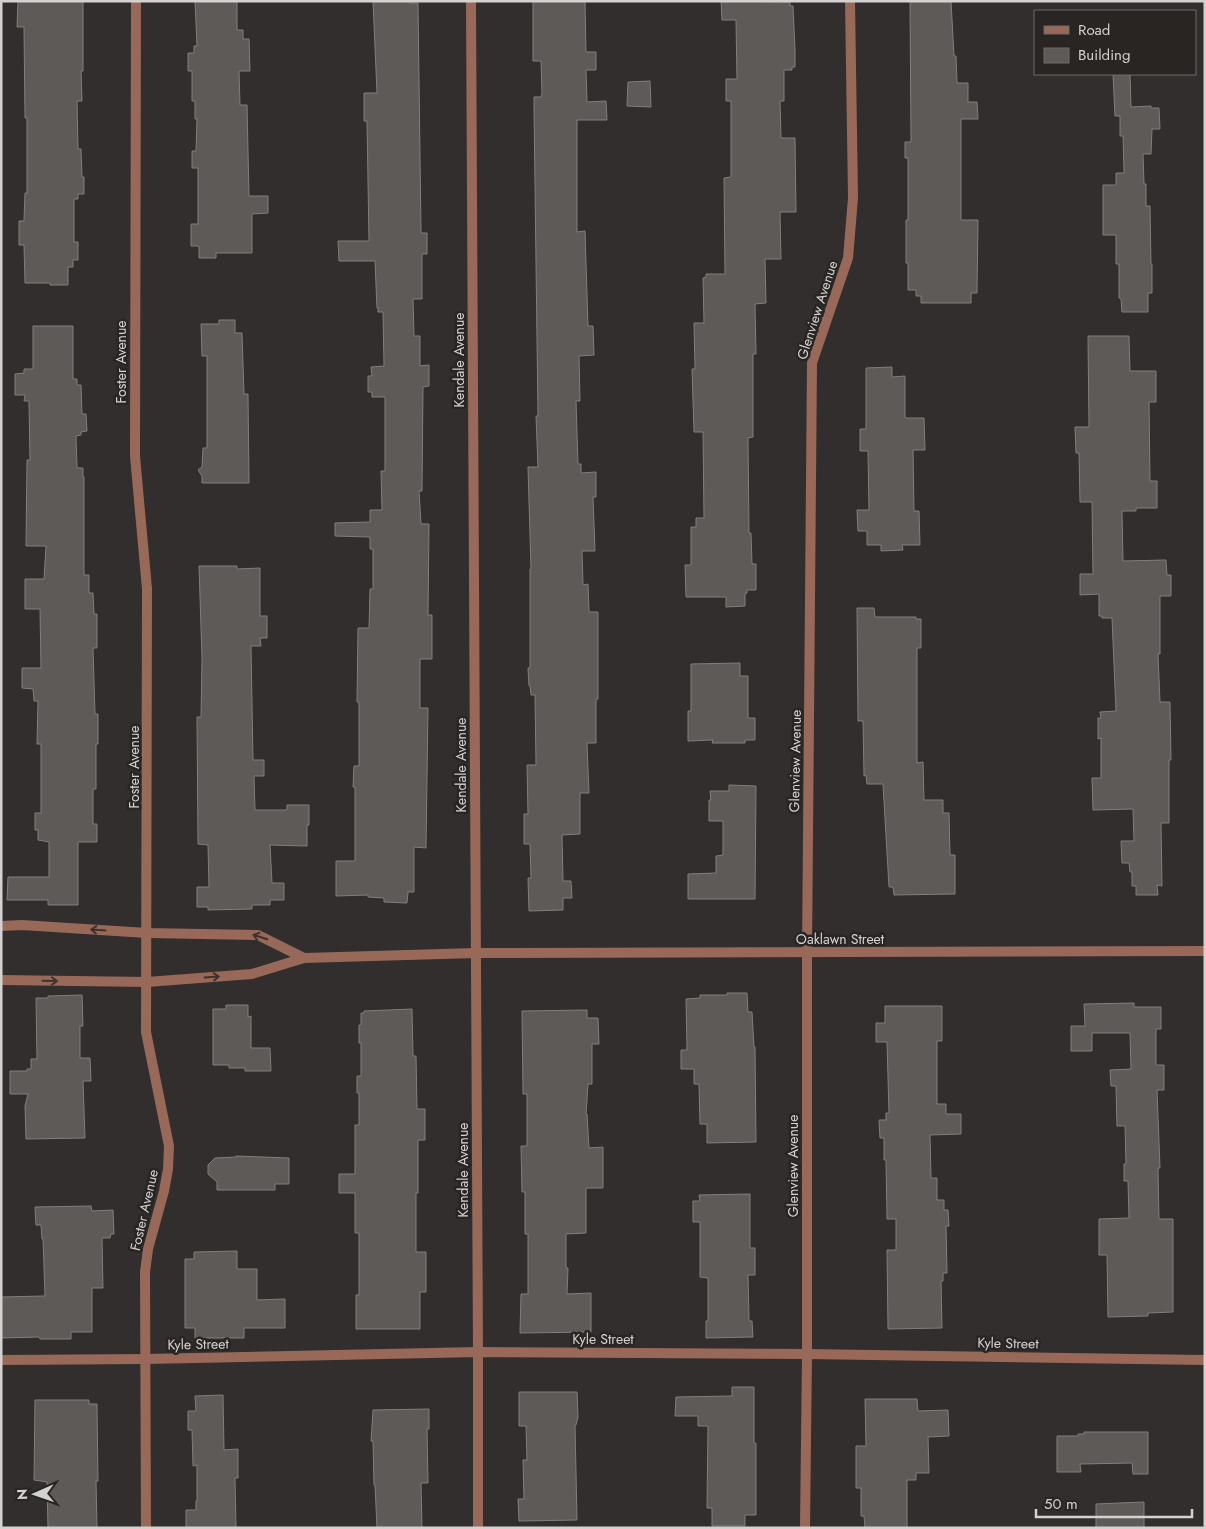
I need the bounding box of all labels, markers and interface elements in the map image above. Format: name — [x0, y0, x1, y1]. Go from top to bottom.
legend — [1034, 10, 1196, 75]
text: Road — [1078, 19, 1110, 41]
text: Building — [1078, 44, 1130, 66]
street label: Glenview Avenue — [792, 258, 842, 362]
street label: Kendale Avenue — [449, 312, 469, 408]
street label: Foster Avenue — [111, 320, 131, 404]
street label: Glenview Avenue — [784, 709, 806, 813]
street label: Kendale Avenue — [451, 717, 471, 813]
street label: Foster Avenue — [124, 725, 144, 809]
one-way arrow — [91, 925, 107, 934]
street label: Oaklawn Street — [796, 929, 885, 949]
one-way arrow — [253, 932, 268, 941]
one-way arrow — [204, 973, 220, 982]
one-way arrow — [42, 976, 58, 986]
street label: Glenview Avenue — [783, 1115, 803, 1217]
street label: Kendale Avenue — [453, 1122, 473, 1218]
street label: Foster Avenue — [125, 1167, 163, 1253]
street label: Kyle Street — [572, 1329, 634, 1349]
street label: Kyle Street — [977, 1332, 1040, 1354]
street label: Kyle Street — [167, 1333, 230, 1355]
north arrow — [10, 1469, 60, 1519]
scale bar — [1036, 1486, 1192, 1518]
text: N — [12, 1489, 32, 1500]
text: 50 m — [1044, 1493, 1078, 1515]

